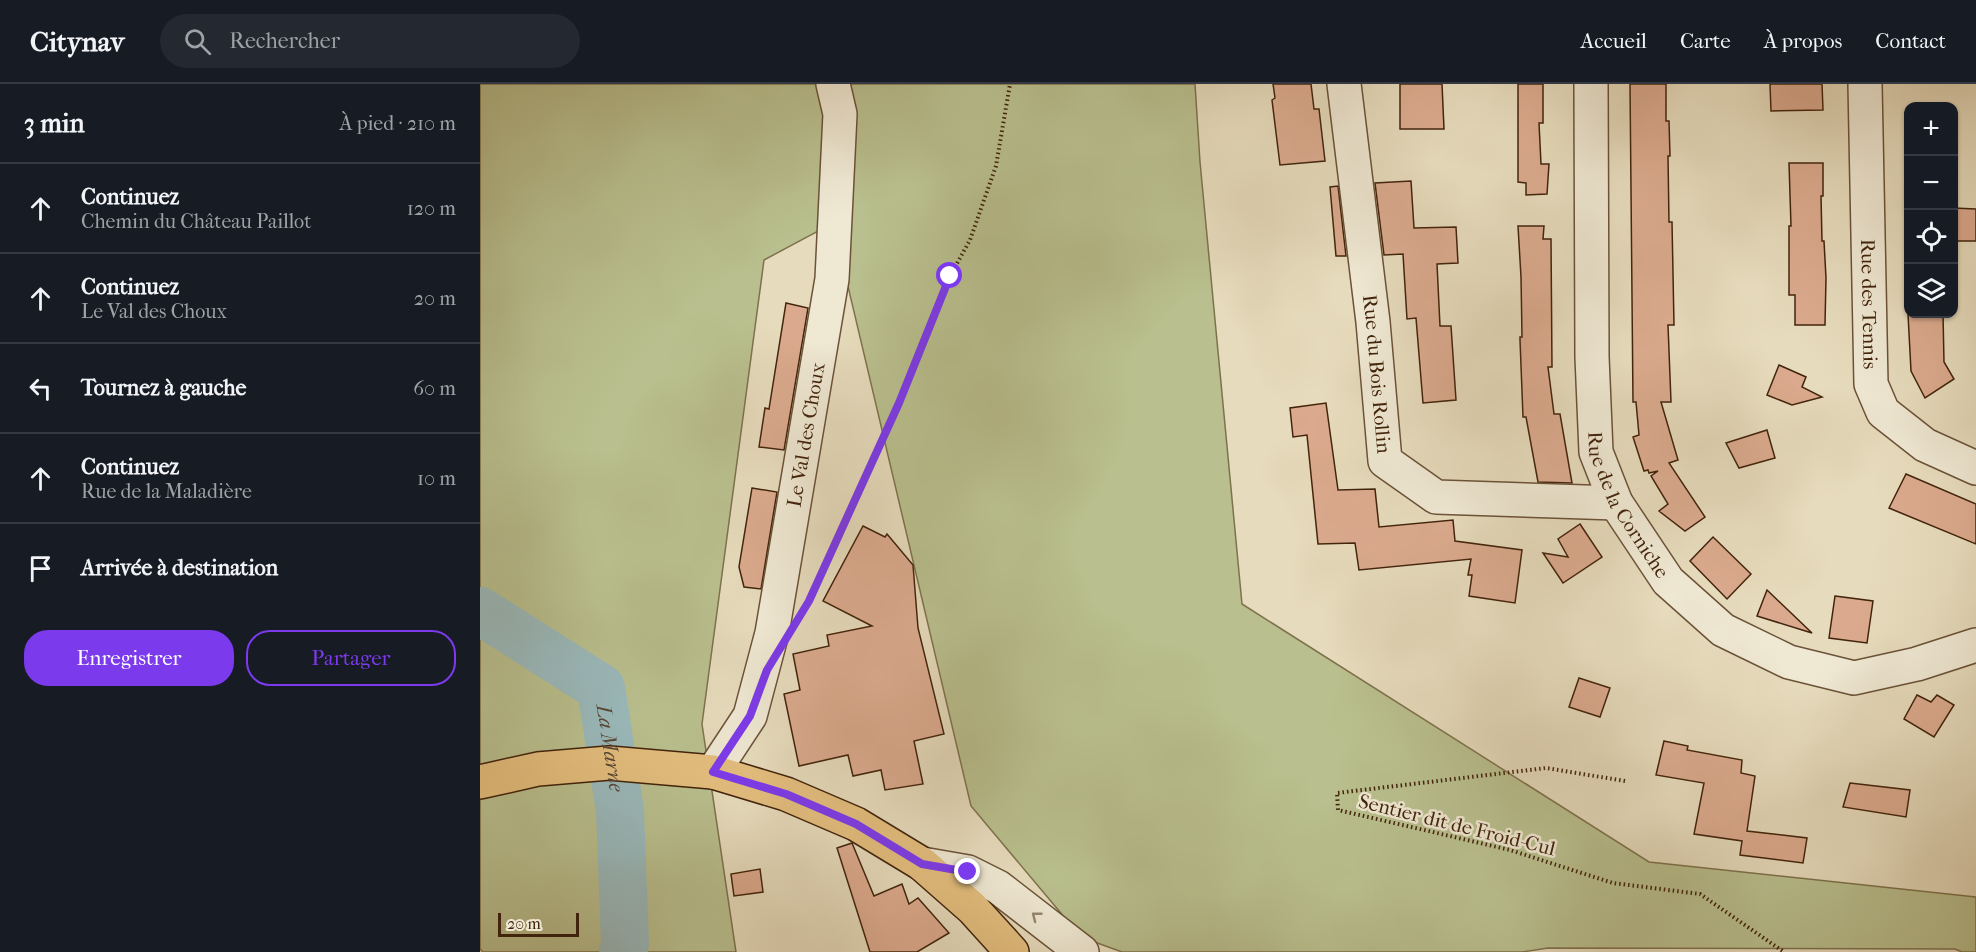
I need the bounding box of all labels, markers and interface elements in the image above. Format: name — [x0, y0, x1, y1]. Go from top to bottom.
search box — [160, 14, 580, 68]
text: Citynav — [30, 25, 124, 58]
icon: search — [181, 25, 214, 58]
text: Rechercher — [229, 28, 340, 54]
text: Accueil — [1581, 29, 1647, 53]
text: Carte — [1680, 29, 1731, 53]
text: À propos — [1764, 29, 1842, 53]
text: Contact — [1875, 29, 1946, 53]
map controls — [1904, 102, 1958, 318]
button: + — [1904, 102, 1958, 156]
text: 3 min — [24, 108, 85, 139]
text: À pied · 210 m — [340, 112, 456, 135]
button: − — [1904, 156, 1958, 210]
text: Continuez — [81, 184, 179, 210]
icon: ahead — [24, 192, 57, 225]
text: 120 m — [407, 197, 456, 220]
text: Chemin du Château Paillot — [81, 210, 311, 233]
button: locate — [1904, 210, 1958, 264]
street label: Rue des Tennis — [1857, 239, 1882, 369]
route start — [936, 262, 962, 288]
button: layers — [1904, 264, 1958, 318]
text: Continuez — [81, 274, 179, 300]
icon: ahead — [24, 282, 57, 315]
text: 20 m — [414, 287, 456, 310]
street label: Rue du Bois Rollin — [1358, 293, 1396, 455]
text: Le Val des Choux — [81, 300, 227, 323]
street label: Le Val des Choux — [782, 360, 829, 509]
icon: left — [24, 372, 57, 405]
text: Tournez à gauche — [81, 375, 246, 401]
text: 60 m — [413, 377, 456, 400]
street label: Rue de la Corniche — [1584, 431, 1674, 582]
text: Continuez — [81, 454, 179, 480]
icon: ahead — [24, 462, 57, 495]
text: 10 m — [417, 467, 456, 490]
text: Rue de la Maladière — [81, 480, 252, 503]
icon: arrive — [24, 552, 57, 585]
text: Arrivée à destination — [81, 555, 278, 581]
button: Enregistrer — [24, 630, 234, 686]
button: Partager — [246, 630, 456, 686]
water label: La Marne — [591, 701, 629, 794]
street label: Sentier dit de Froid-Cul — [1356, 789, 1558, 861]
route end — [954, 858, 980, 884]
scale bar — [498, 910, 579, 938]
one-way arrow — [1032, 913, 1043, 924]
text: 20 m — [507, 914, 541, 933]

